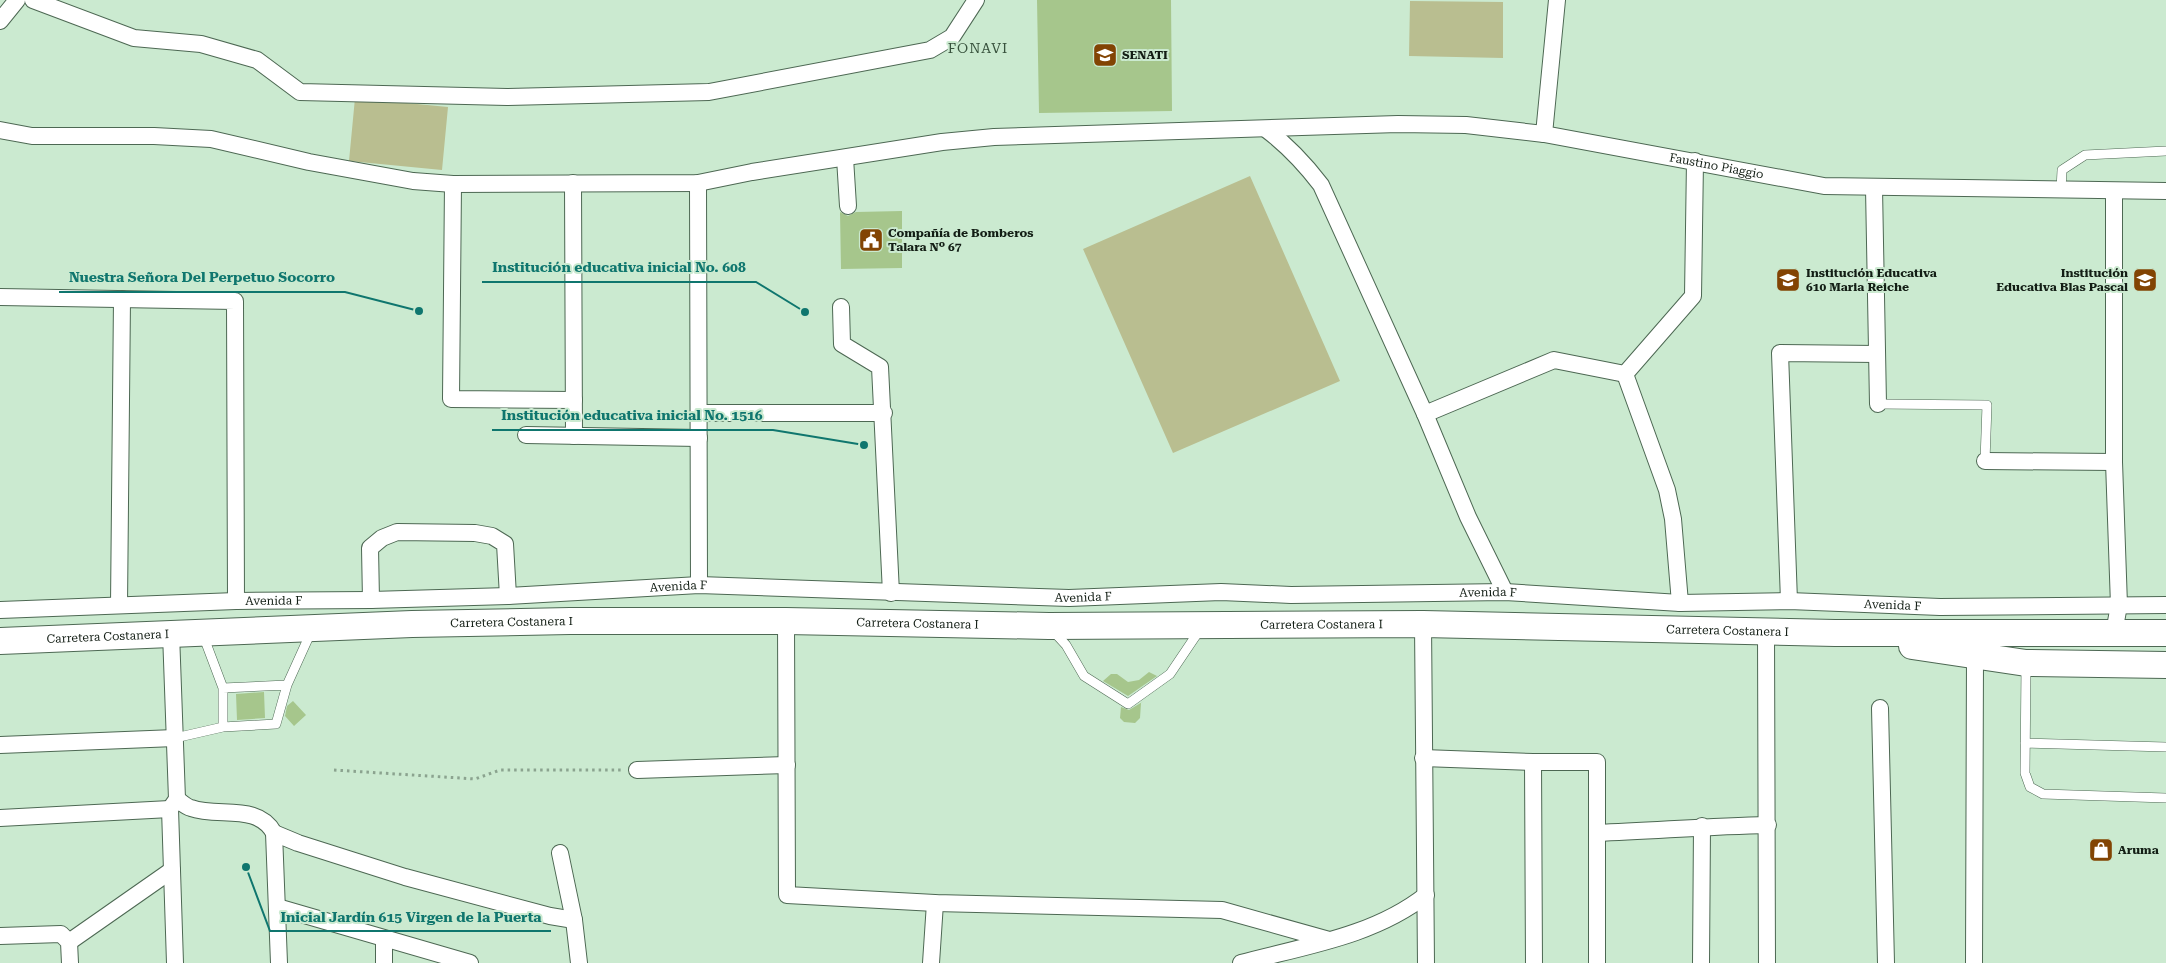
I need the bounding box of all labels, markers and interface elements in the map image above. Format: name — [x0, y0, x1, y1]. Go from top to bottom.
district label: FONAVI — [948, 40, 1008, 56]
school or university icon: SENATI — [1092, 42, 1118, 68]
place label: SENATI — [1122, 48, 1168, 62]
street label: Faustino Piaggio — [1668, 150, 1765, 182]
place label: Compañía de Bomberos Talara Nº 67 — [888, 226, 1033, 254]
public building icon: Compañía de Bomberos Talara Nº 67 — [858, 227, 884, 253]
callout: Institución educativa inicial No. 608 — [482, 253, 756, 282]
text: Institución educativa inicial No. 608 — [492, 259, 746, 275]
callout: Nuestra Señora Del Perpetuo Socorro — [59, 263, 345, 292]
place label: Institución Educativa 610 Maria Reiche — [1806, 266, 1937, 294]
place label: Institución Educativa Blas Pascal — [1996, 266, 2128, 294]
school or university icon: Institución Educativa 610 Maria Reiche — [1775, 267, 1801, 293]
school or university icon: Institución Educativa Blas Pascal — [2132, 267, 2158, 293]
text: Nuestra Señora Del Perpetuo Socorro — [69, 269, 335, 285]
callout: Institución educativa inicial No. 1516 — [492, 401, 773, 430]
text: Institución educativa inicial No. 1516 — [501, 407, 763, 423]
street label: Avenida F — [649, 578, 707, 595]
street label: Avenida F — [1459, 585, 1517, 600]
street label: Avenida F — [1054, 589, 1112, 605]
street label: Avenida F — [245, 594, 303, 608]
street label: Avenida F — [1864, 597, 1922, 613]
street label: Carretera Costanera I — [450, 614, 573, 630]
street label: Carretera Costanera I — [856, 615, 979, 632]
street label: Carretera Costanera I — [1260, 617, 1383, 632]
street label: Carretera Costanera I — [1666, 622, 1789, 639]
street label: Carretera Costanera I — [46, 627, 170, 646]
shop icon: Aruma — [2088, 837, 2114, 863]
place label: Aruma — [2118, 843, 2159, 857]
callout: Inicial Jardín 615 Virgen de la Puerta — [270, 902, 551, 931]
text: Inicial Jardín 615 Virgen de la Puerta — [280, 909, 542, 925]

